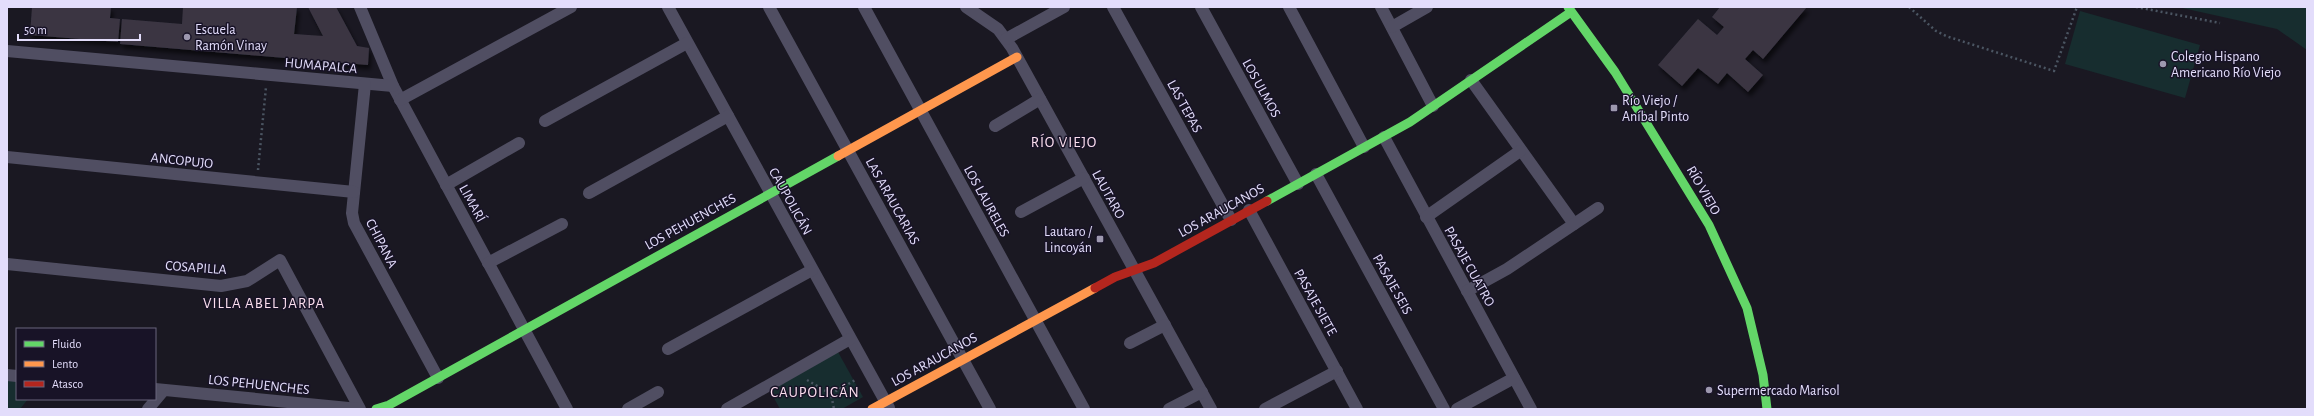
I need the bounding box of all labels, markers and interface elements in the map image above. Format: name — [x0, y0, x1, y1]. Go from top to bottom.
scale bar — [18, 16, 140, 42]
place label: Escuela Ramón Vinay — [195, 23, 267, 53]
text: 50 m — [24, 24, 47, 36]
marker: Escuela Ramón Vinay — [182, 32, 192, 42]
place label: Colegio Hispano Americano Río Viejo — [2171, 50, 2281, 80]
street label: HUMAPALCA — [284, 56, 358, 76]
street label: LOS ULMOS — [1239, 57, 1283, 120]
marker: Colegio Hispano Americano Río Viejo — [2158, 59, 2168, 69]
street label: LAS TEPAS — [1164, 78, 1204, 135]
place label: Río Viejo / Aníbal Pinto — [1622, 94, 1689, 124]
marker: Río Viejo / Aníbal Pinto — [1609, 103, 1619, 113]
district label: RÍO VIEJO — [1031, 133, 1097, 150]
street label: ANCOPUJO — [150, 151, 214, 171]
street label: LAS ARAUCARIAS — [863, 156, 922, 247]
street label: RÍO VIEJO — [1684, 162, 1725, 217]
street label: LOS LAURELES — [961, 163, 1011, 240]
street label: CAUPOLICÁN — [766, 164, 817, 237]
street label: LAUTARO — [1089, 168, 1127, 221]
street label: LIMARÍ — [456, 181, 491, 225]
street label: LOS ARAUCANOS — [1176, 182, 1267, 240]
street label: LOS PEHUENCHES — [643, 191, 738, 253]
street label: CHIPANA — [363, 217, 399, 270]
street label: PASAJE CUATRO — [1441, 224, 1497, 309]
place label: Lautaro / Lincoyán — [1044, 225, 1093, 255]
marker: Lautaro / Lincoyán — [1095, 234, 1105, 244]
street label: PASAJE SEIS — [1370, 252, 1414, 317]
street label: COSAPILLA — [165, 259, 227, 277]
street label: PASAJE SIETE — [1291, 267, 1339, 338]
district label: VILLA ABEL JARPA — [203, 296, 325, 311]
legend — [16, 328, 156, 400]
street label: LOS ARAUCANOS — [889, 331, 980, 389]
text: Fluido — [52, 338, 81, 350]
text: Lento — [52, 358, 78, 370]
street label: LOS PEHUENCHES — [208, 373, 310, 397]
text: Atasco — [52, 378, 83, 390]
district label: CAUPOLICÁN — [770, 383, 860, 400]
place label: Supermercado Marisol — [1717, 384, 1840, 398]
marker: Supermercado Marisol — [1704, 385, 1714, 395]

